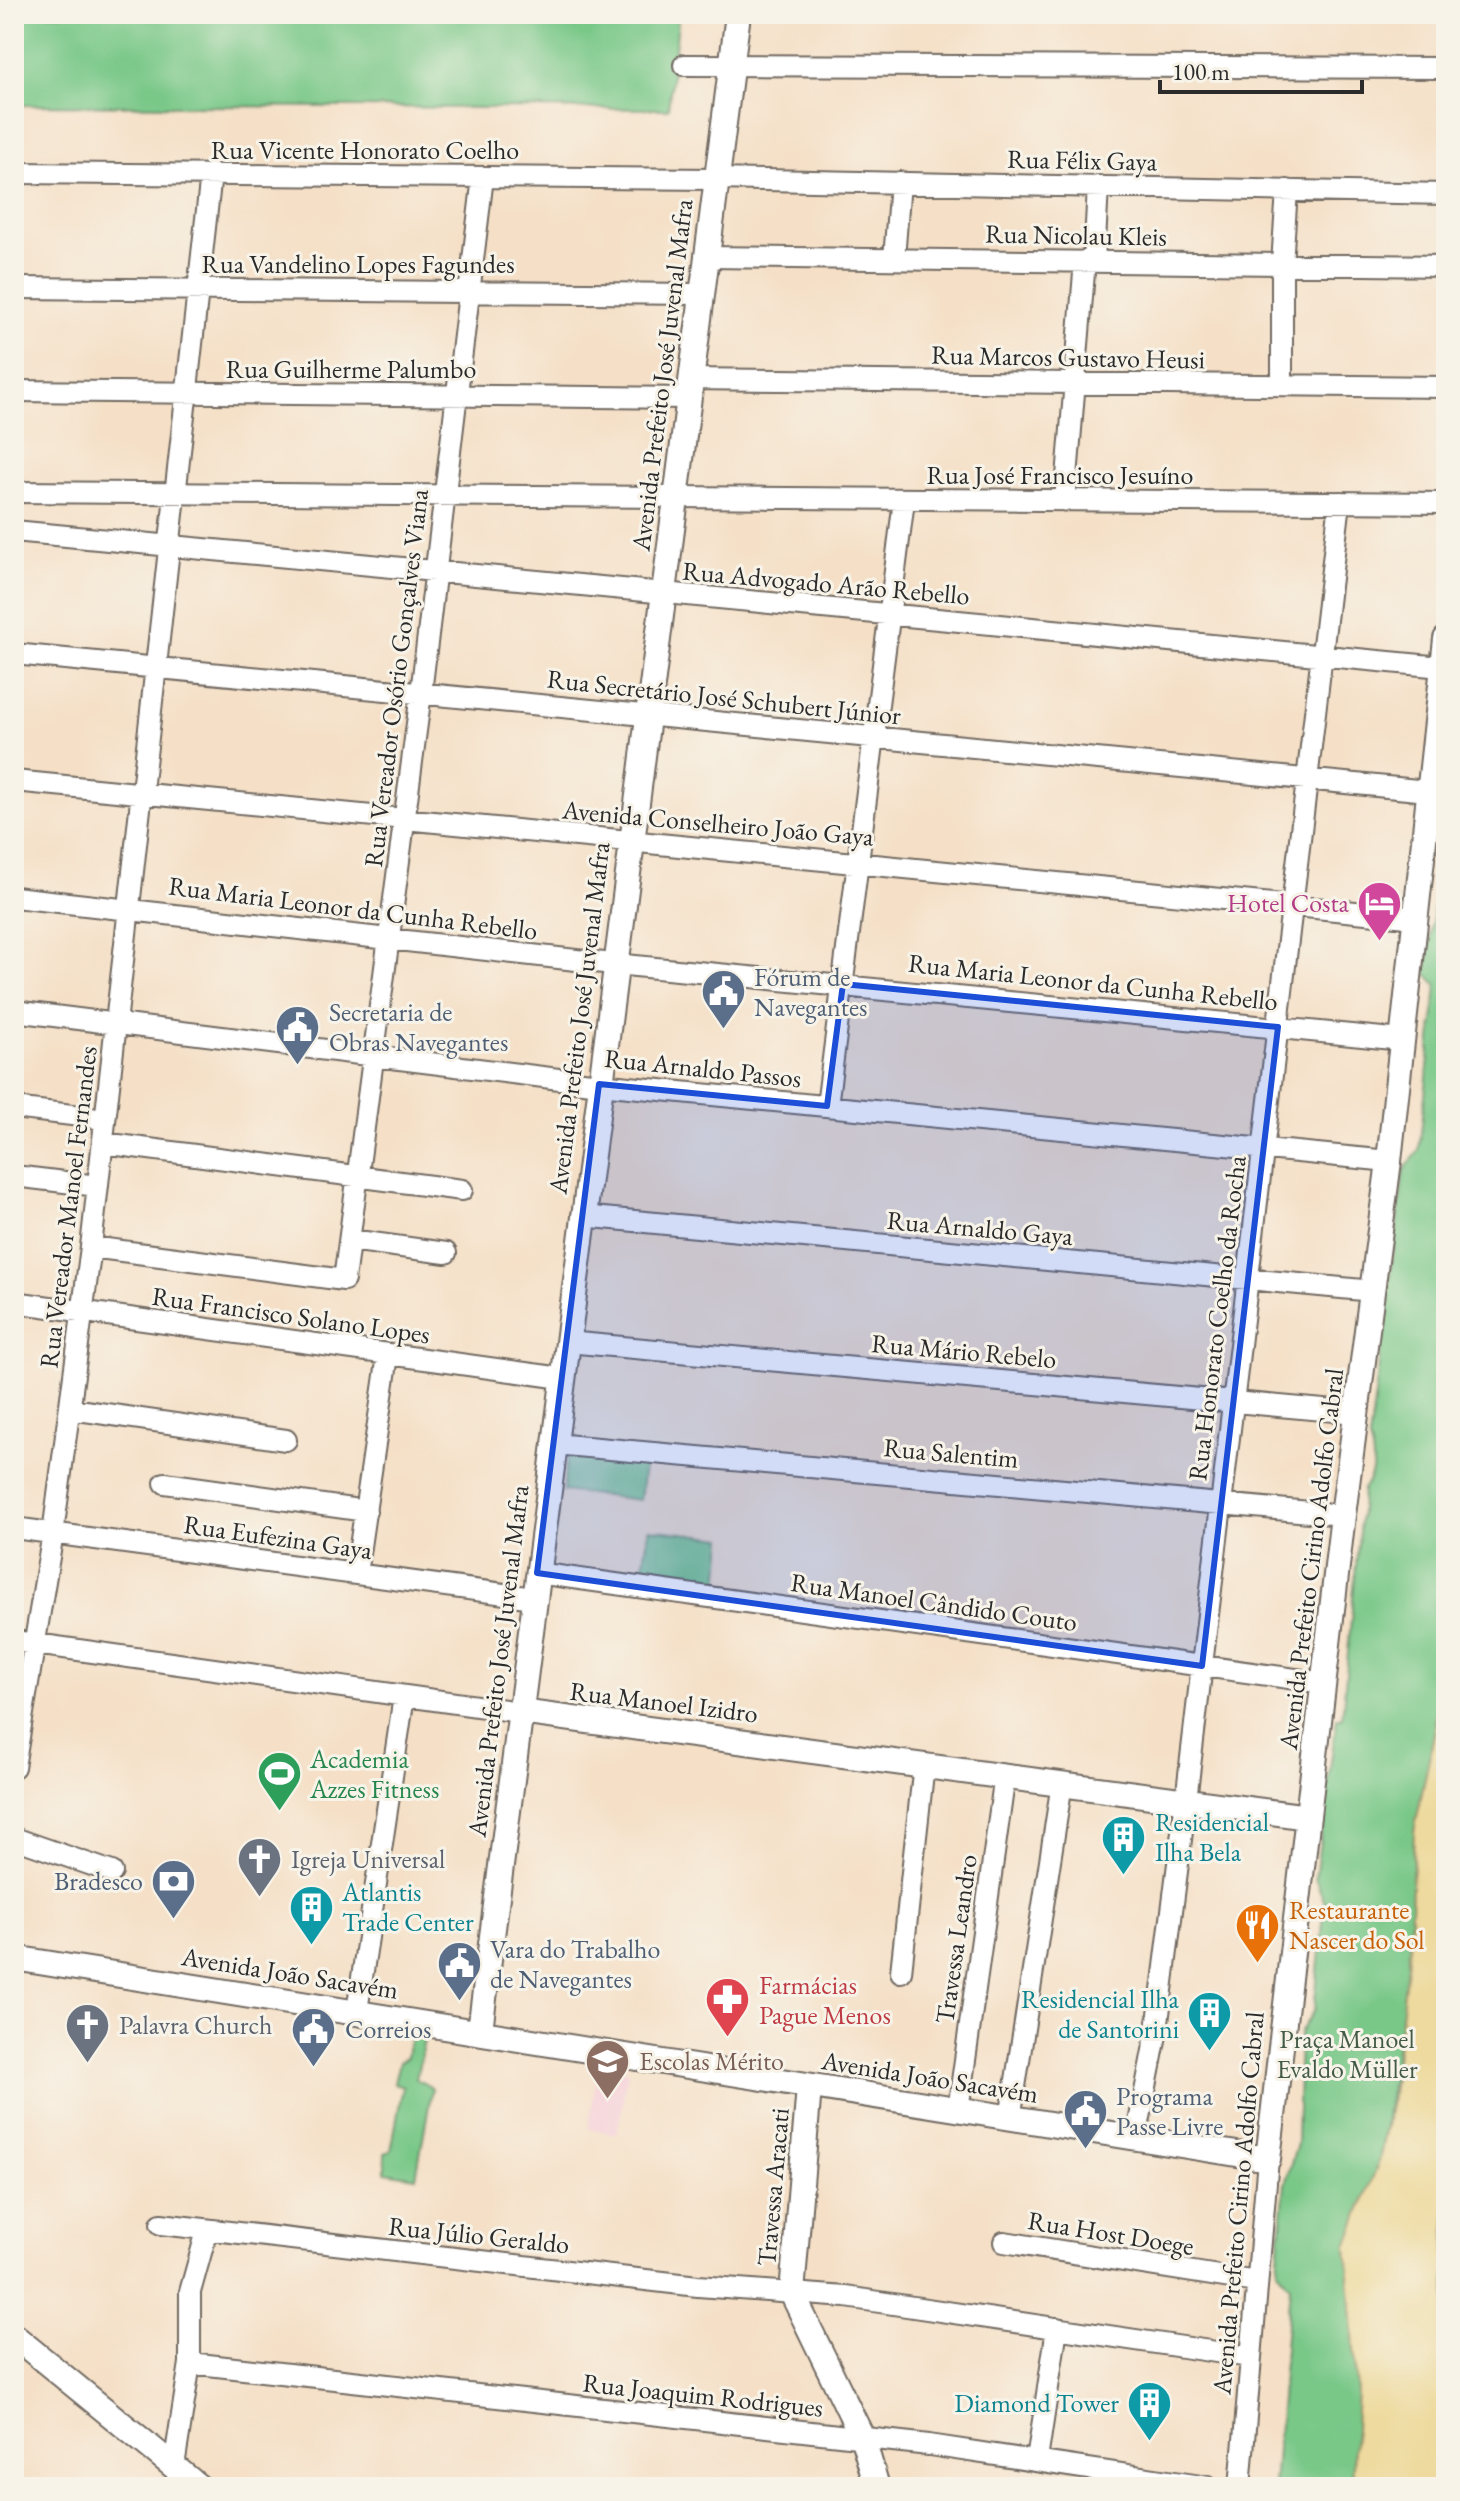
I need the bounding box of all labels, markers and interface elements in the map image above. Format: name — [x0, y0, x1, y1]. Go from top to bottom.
scale bar — [1160, 44, 1362, 94]
text: 100 m — [1172, 56, 1230, 87]
street label: Rua Vicente Honorato Coelho — [211, 133, 519, 167]
street label: Rua Félix Gaya — [1007, 142, 1158, 178]
street label: Avenida Prefeito José Juvenal Mafra — [623, 196, 701, 554]
street label: Rua Nicolau Kleis — [985, 216, 1167, 254]
street label: Rua Vandelino Lopes Fagundes — [201, 247, 515, 281]
street label: Rua Marcos Gustavo Heusi — [931, 338, 1205, 376]
street label: Rua Guilherme Palumbo — [226, 352, 476, 386]
street label: Rua José Francisco Jesuíno — [927, 458, 1193, 492]
street label: Rua Vereador Osório Gonçalves Viana — [356, 486, 436, 869]
street label: Rua Advogado Arão Rebello — [681, 554, 971, 612]
street label: Rua Secretário José Schubert Júnior — [545, 662, 903, 733]
street label: Avenida Conselheiro João Gaya — [560, 792, 876, 854]
street label: Avenida Prefeito José Juvenal Mafra — [540, 839, 618, 1197]
street label: Rua Maria Leonor da Cunha Rebello — [167, 869, 539, 947]
hotel icon: Hotel Costa — [1356, 879, 1404, 942]
place label: Hotel Costa — [1227, 886, 1350, 920]
street label: Rua Maria Leonor da Cunha Rebello — [907, 946, 1279, 1018]
place label: Fórum de Navegantes — [754, 960, 867, 1024]
public building icon: Fórum de Navegantes — [699, 968, 747, 1031]
place label: Secretaria de Obras Navegantes — [329, 995, 508, 1059]
public building icon: Secretaria de Obras Navegantes — [274, 1003, 322, 1066]
street label: Rua Arnaldo Passos — [603, 1041, 803, 1095]
street label: Rua Vereador Manoel Fernandes — [31, 1044, 105, 1370]
street label: Rua Honorato Coelho da Rocha — [1180, 1153, 1254, 1483]
street label: Rua Arnaldo Gaya — [886, 1203, 1075, 1253]
street label: Rua Francisco Solano Lopes — [150, 1279, 432, 1351]
street label: Rua Mário Rebelo — [870, 1326, 1058, 1376]
street label: Avenida Prefeito Cirino Adolfo Cabral — [1271, 1366, 1351, 1753]
street label: Rua Salentim — [882, 1430, 1020, 1476]
street label: Avenida Prefeito José Juvenal Mafra — [459, 1482, 537, 1840]
street label: Rua Eufezina Gaya — [182, 1507, 375, 1567]
street label: Rua Manoel Cândido Couto — [789, 1565, 1079, 1639]
street label: Rua Manoel Izidro — [568, 1674, 760, 1730]
place label: Academia Azzes Fitness — [309, 1742, 439, 1806]
sports icon: Academia Azzes Fitness — [255, 1750, 303, 1813]
place label: Residencial Ilha Bela — [1155, 1805, 1269, 1869]
building icon: Residencial Ilha Bela — [1100, 1813, 1148, 1876]
church icon: Igreja Universal — [236, 1835, 284, 1898]
place label: Igreja Universal — [291, 1842, 445, 1876]
street label: Travessa Leandro — [927, 1852, 985, 2026]
bank icon: Bradesco — [150, 1857, 198, 1920]
place label: Bradesco — [54, 1864, 143, 1898]
place label: Atlantis Trade Center — [341, 1875, 474, 1939]
building icon: Atlantis Trade Center — [287, 1883, 335, 1946]
place label: Restaurante Nascer do Sol — [1289, 1893, 1425, 1957]
restaurant icon: Restaurante Nascer do Sol — [1234, 1901, 1282, 1964]
place label: Vara do Trabalho de Navegantes — [490, 1932, 660, 1996]
street label: Avenida João Sacavém — [178, 1939, 401, 2007]
public building icon: Vara do Trabalho de Navegantes — [435, 1940, 483, 2003]
place label: Farmácias Pague Menos — [759, 1968, 891, 2032]
pharmacy icon: Farmácias Pague Menos — [704, 1976, 752, 2039]
place label: Residencial Ilha de Santorini — [1021, 1982, 1180, 2046]
building icon: Residencial Ilha de Santorini — [1186, 1990, 1234, 2053]
church icon: Palavra Church — [64, 2001, 112, 2064]
public building icon: Correios — [290, 2005, 338, 2068]
place label: Palavra Church — [119, 2008, 272, 2042]
street label: Avenida Prefeito Cirino Adolfo Cabral — [1204, 2010, 1272, 2397]
place label: Correios — [345, 2012, 431, 2046]
park label: Praça Manoel Evaldo Müller — [1276, 2022, 1418, 2086]
school or university icon: Escolas Mérito — [584, 2037, 632, 2100]
street label: Avenida João Sacavém — [818, 2043, 1041, 2111]
place label: Escolas Mérito — [639, 2044, 784, 2078]
place label: Programa Passe Livre — [1116, 2079, 1223, 2143]
public building icon: Programa Passe Livre — [1061, 2087, 1109, 2150]
street label: Travessa Aracati — [749, 2106, 797, 2268]
street label: Rua Host Doege — [1026, 2203, 1196, 2263]
street label: Rua Júlio Geraldo — [387, 2209, 571, 2261]
street label: Rua Joaquim Rodrigues — [581, 2365, 825, 2425]
building icon: Diamond Tower — [1126, 2379, 1174, 2442]
place label: Diamond Tower — [954, 2386, 1119, 2420]

